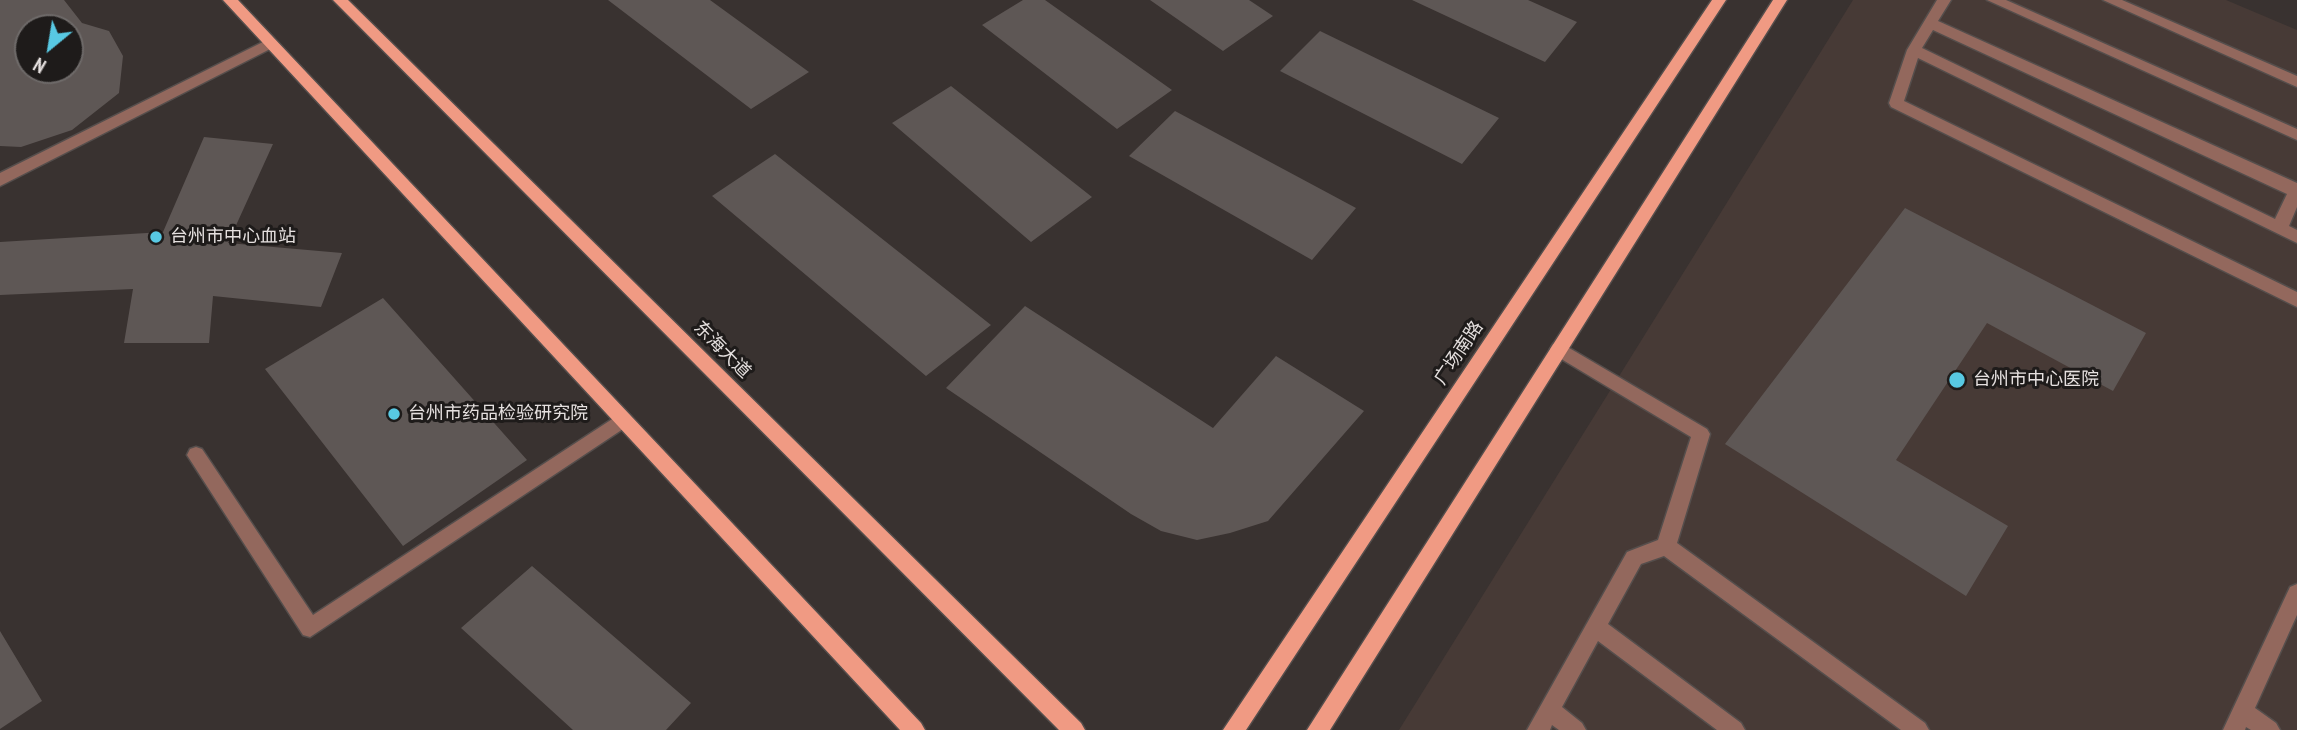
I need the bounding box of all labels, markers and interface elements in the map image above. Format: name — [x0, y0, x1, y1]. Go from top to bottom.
north arrow — [14, 14, 84, 84]
text: N — [29, 52, 50, 78]
place label: 台州市中心血站 — [170, 226, 296, 248]
marker: 台州市中心血站 — [148, 229, 164, 245]
street label: 东海大道 — [689, 317, 755, 383]
street label: 广场南路 — [1430, 317, 1488, 389]
place label: 台州市中心医院 — [1973, 369, 2099, 391]
marker: 台州市中心医院 — [1947, 370, 1967, 390]
place label: 台州市药品检验研究院 — [408, 403, 588, 425]
marker: 台州市药品检验研究院 — [386, 406, 402, 422]

